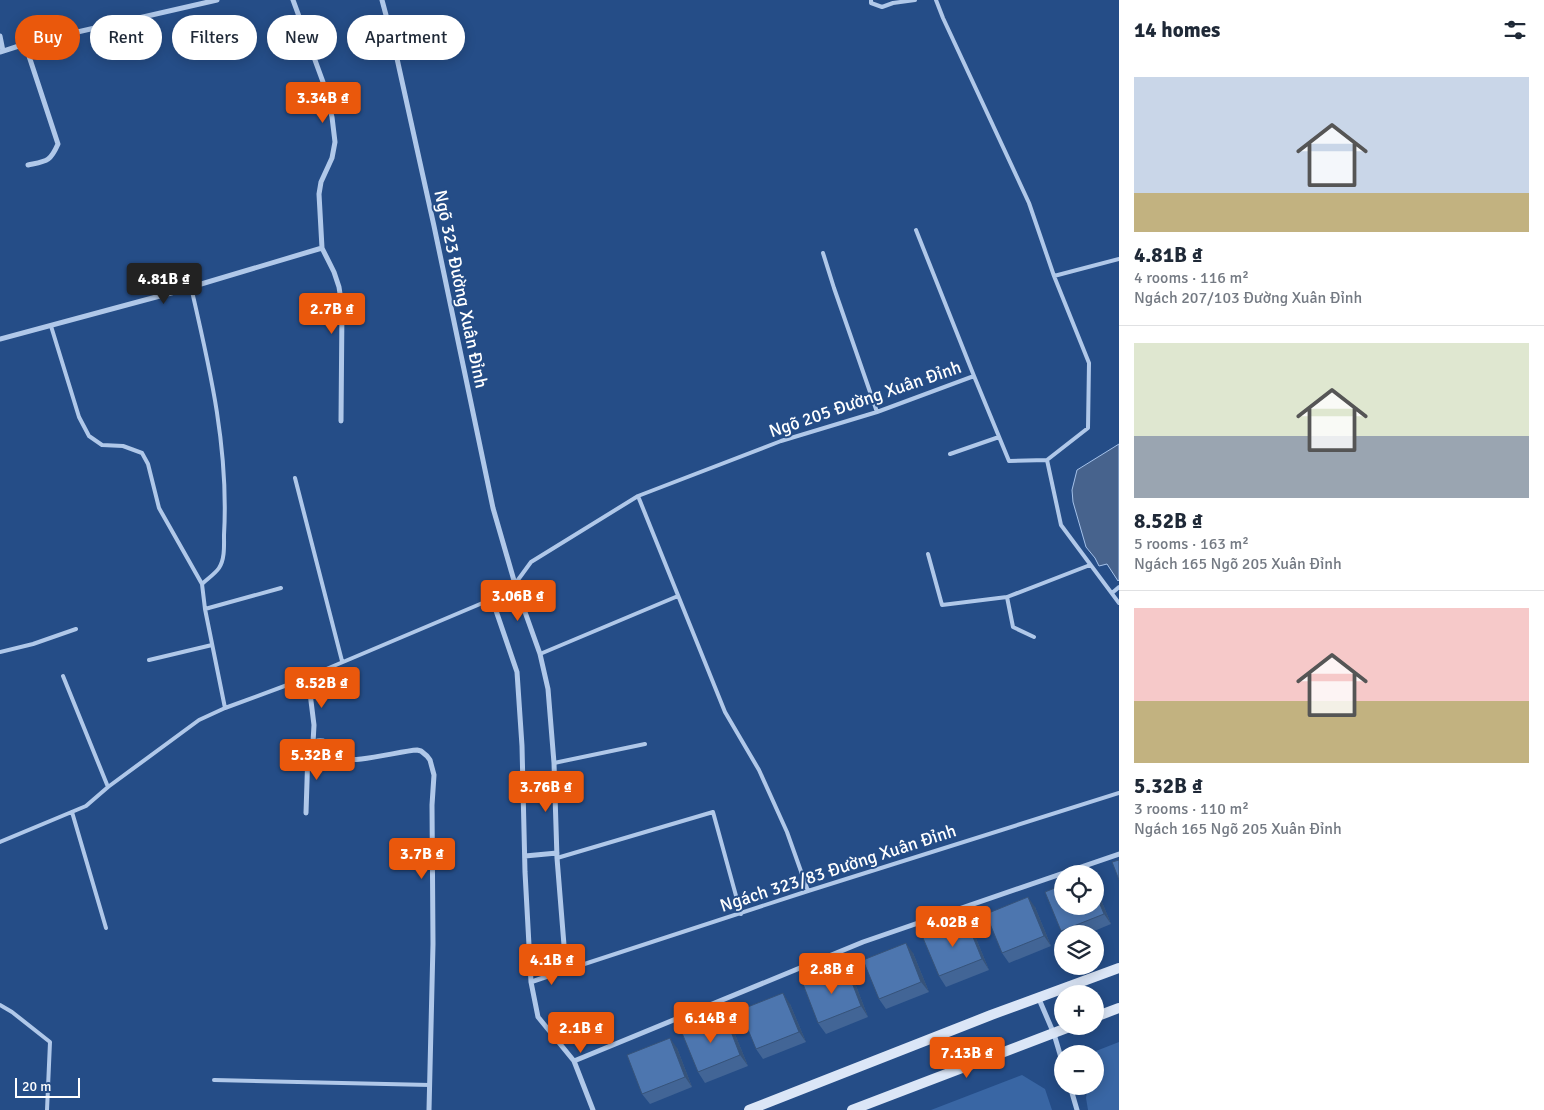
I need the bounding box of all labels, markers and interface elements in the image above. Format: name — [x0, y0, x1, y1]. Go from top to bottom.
chip: Buy — [15, 15, 80, 60]
chip: Rent — [90, 15, 162, 60]
chip: Filters — [172, 15, 257, 60]
chip: New — [267, 15, 337, 60]
chip: Apartment — [347, 15, 465, 60]
icon: filters — [1501, 16, 1529, 44]
text: 14 homes — [1134, 17, 1220, 43]
pin: 3.34B ₫ — [277, 82, 369, 124]
text: 3.34B ₫ — [297, 88, 349, 108]
icon: home — [1287, 110, 1377, 200]
street label: Ngõ 323 Đường Xuân Đỉnh — [429, 188, 493, 390]
text: 4.81B ₫ — [1134, 242, 1203, 268]
pin: 4.81B ₫ — [118, 262, 210, 305]
text: 4 rooms · 116 m² — [1134, 268, 1249, 288]
text: 4.81B ₫ — [138, 269, 190, 289]
text: Ngách 207/103 Đường Xuân Đỉnh — [1134, 288, 1362, 308]
pin: 2.7B ₫ — [291, 292, 373, 335]
text: 2.7B ₫ — [310, 299, 354, 319]
street label: Ngõ 205 Đường Xuân Đỉnh — [766, 356, 964, 442]
icon: home — [1287, 375, 1377, 465]
text: 8.52B ₫ — [1134, 508, 1203, 534]
text: 5 rooms · 163 m² — [1134, 534, 1249, 554]
text: Ngách 165 Ngõ 205 Xuân Đỉnh — [1134, 554, 1342, 574]
pin: 3.06B ₫ — [472, 580, 564, 622]
text: 3.06B ₫ — [492, 586, 544, 606]
icon: home — [1287, 640, 1377, 730]
pin: 8.52B ₫ — [276, 666, 368, 709]
text: 8.52B ₫ — [296, 673, 348, 693]
pin: 5.32B ₫ — [271, 738, 363, 781]
text: 5.32B ₫ — [291, 745, 343, 765]
pin: 3.76B ₫ — [500, 770, 592, 813]
text: 5.32B ₫ — [1134, 773, 1203, 799]
text: 3.76B ₫ — [520, 777, 572, 797]
text: 3 rooms · 110 m² — [1134, 799, 1249, 819]
street label: Ngách 323/83 Đường Xuân Đỉnh — [717, 819, 959, 917]
text: Ngách 165 Ngõ 205 Xuân Đỉnh — [1134, 819, 1342, 839]
pin: 3.7B ₫ — [381, 838, 463, 880]
text: 3.7B ₫ — [400, 844, 444, 864]
map controls — [1054, 865, 1104, 1095]
button: locate — [1054, 865, 1104, 915]
pin: 4.02B ₫ — [907, 906, 999, 948]
text: 4.02B ₫ — [927, 912, 979, 932]
button: layers — [1054, 925, 1104, 975]
pin: 4.1B ₫ — [511, 944, 593, 986]
text: 4.1B ₫ — [530, 950, 574, 970]
pin: 2.8B ₫ — [791, 952, 873, 995]
text: 2.8B ₫ — [810, 959, 854, 979]
button: + — [1054, 985, 1104, 1035]
pin: 6.14B ₫ — [665, 1002, 757, 1044]
text: 6.14B ₫ — [685, 1008, 737, 1028]
pin: 2.1B ₫ — [540, 1012, 622, 1054]
text: 2.1B ₫ — [559, 1018, 603, 1038]
pin: 7.13B ₫ — [921, 1036, 1013, 1079]
text: 7.13B ₫ — [941, 1043, 993, 1063]
button: − — [1054, 1045, 1104, 1095]
scale bar — [15, 1075, 80, 1098]
text: 20 m — [22, 1078, 51, 1095]

